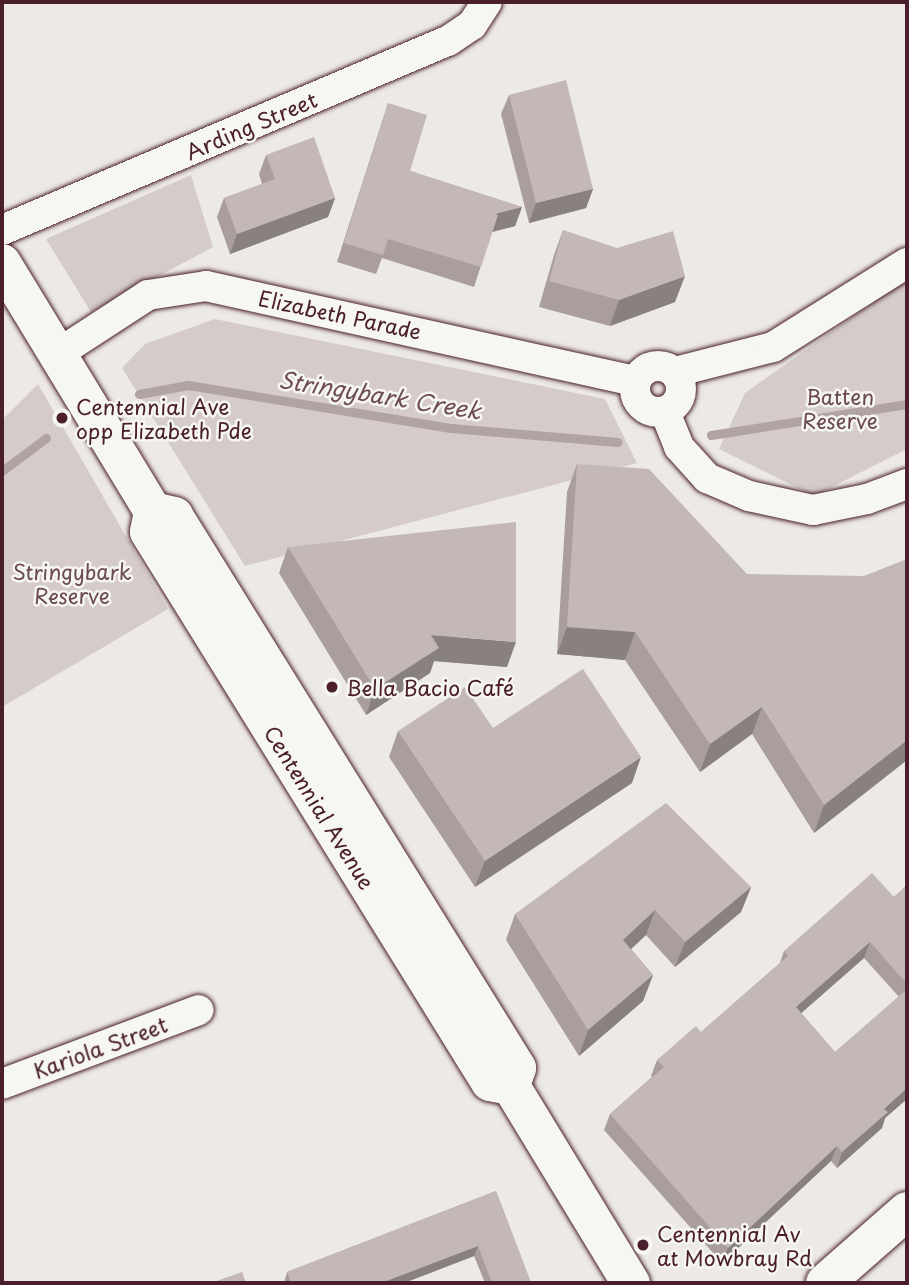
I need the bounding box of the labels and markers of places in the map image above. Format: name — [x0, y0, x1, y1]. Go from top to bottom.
place label: Centennial Ave opp Elizabeth Pde — [76, 393, 253, 443]
marker: Centennial Ave opp Elizabeth Pde — [54, 410, 70, 426]
place label: Bella Bacio Café — [346, 674, 513, 700]
marker: Bella Bacio Café — [324, 679, 340, 695]
place label: Centennial Av at Mowbray Rd — [657, 1220, 813, 1270]
marker: Centennial Av at Mowbray Rd — [635, 1237, 651, 1253]

